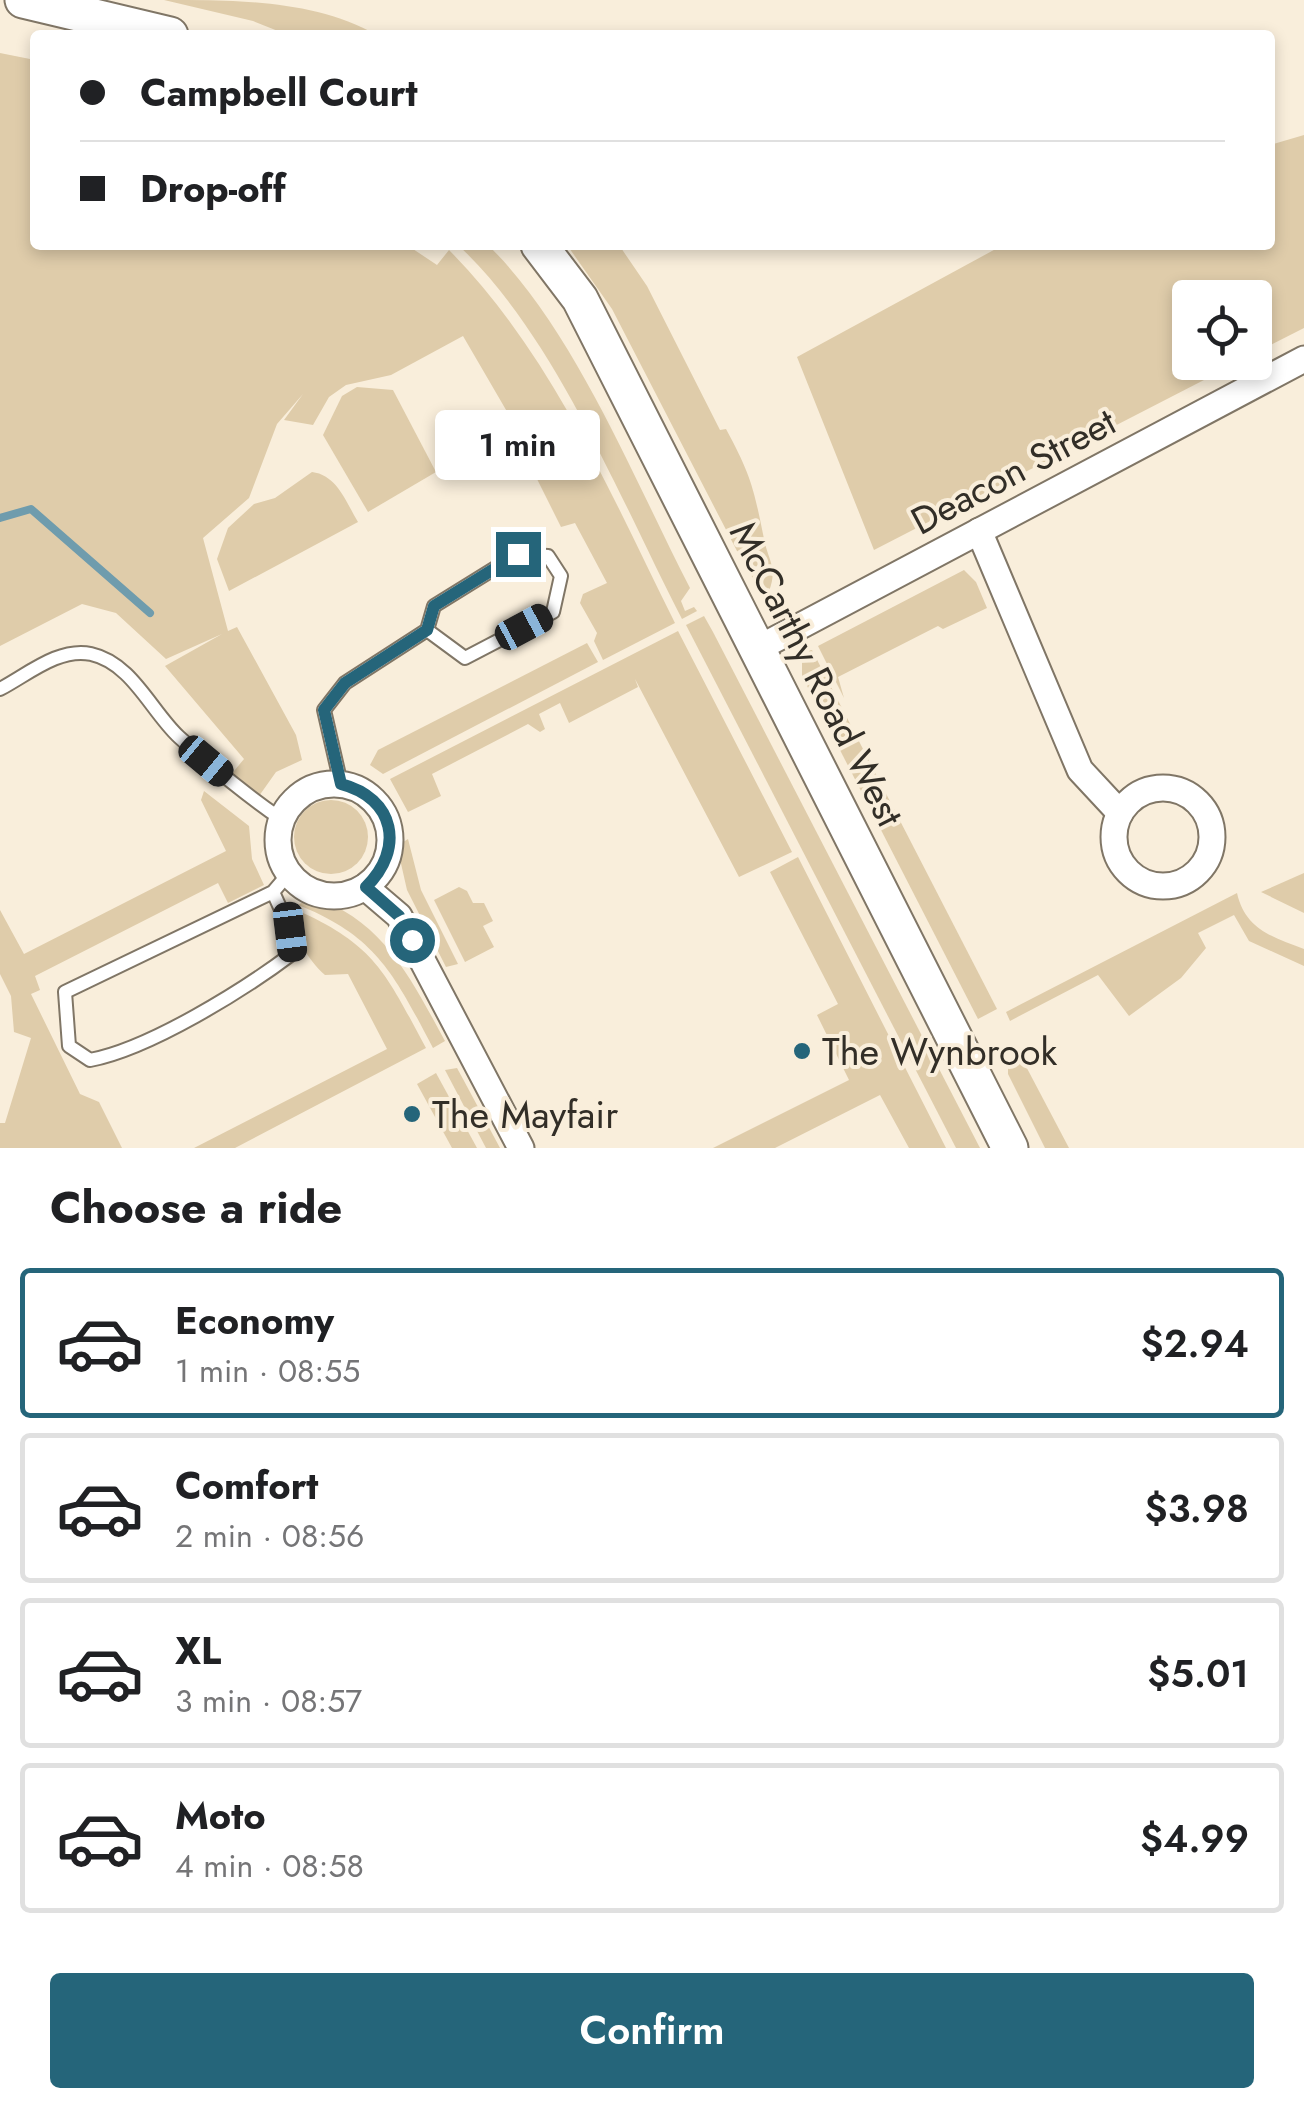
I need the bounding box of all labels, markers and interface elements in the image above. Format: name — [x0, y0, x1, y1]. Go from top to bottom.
text: Campbell Court — [140, 65, 417, 120]
text: Drop-off — [140, 161, 286, 216]
map controls — [1172, 280, 1272, 380]
button: locate — [1172, 280, 1272, 380]
street label: Deacon Street — [901, 394, 1125, 548]
callout: 1 min — [436, 409, 600, 479]
text: 1 min — [479, 422, 556, 468]
street label: McCarthy Road West — [716, 512, 918, 836]
route end — [496, 532, 541, 577]
car — [490, 600, 558, 654]
car — [173, 730, 239, 792]
car — [271, 900, 309, 964]
route start — [390, 918, 435, 963]
place label: The Wynbrook — [822, 1024, 1058, 1079]
marker: The Wynbrook — [791, 1040, 813, 1062]
place label: The Mayfair — [432, 1087, 618, 1142]
marker: The Mayfair — [401, 1103, 423, 1125]
text: Choose a ride — [50, 1175, 342, 1240]
text: Economy — [175, 1293, 334, 1348]
icon: car — [55, 1298, 145, 1388]
text: $2.94 — [1141, 1316, 1249, 1371]
text: 1 min · 08:55 — [175, 1348, 360, 1394]
text: Comfort — [175, 1458, 318, 1513]
icon: car — [55, 1463, 145, 1553]
text: $3.98 — [1145, 1481, 1249, 1536]
text: 2 min · 08:56 — [175, 1513, 364, 1559]
text: XL — [175, 1623, 221, 1678]
icon: car — [55, 1628, 145, 1718]
text: $5.01 — [1147, 1646, 1249, 1701]
text: 3 min · 08:57 — [175, 1678, 362, 1724]
text: Moto — [175, 1788, 266, 1843]
icon: car — [55, 1793, 145, 1883]
text: $4.99 — [1140, 1811, 1249, 1866]
text: 4 min · 08:58 — [175, 1843, 364, 1889]
button: Confirm — [50, 1973, 1254, 2088]

